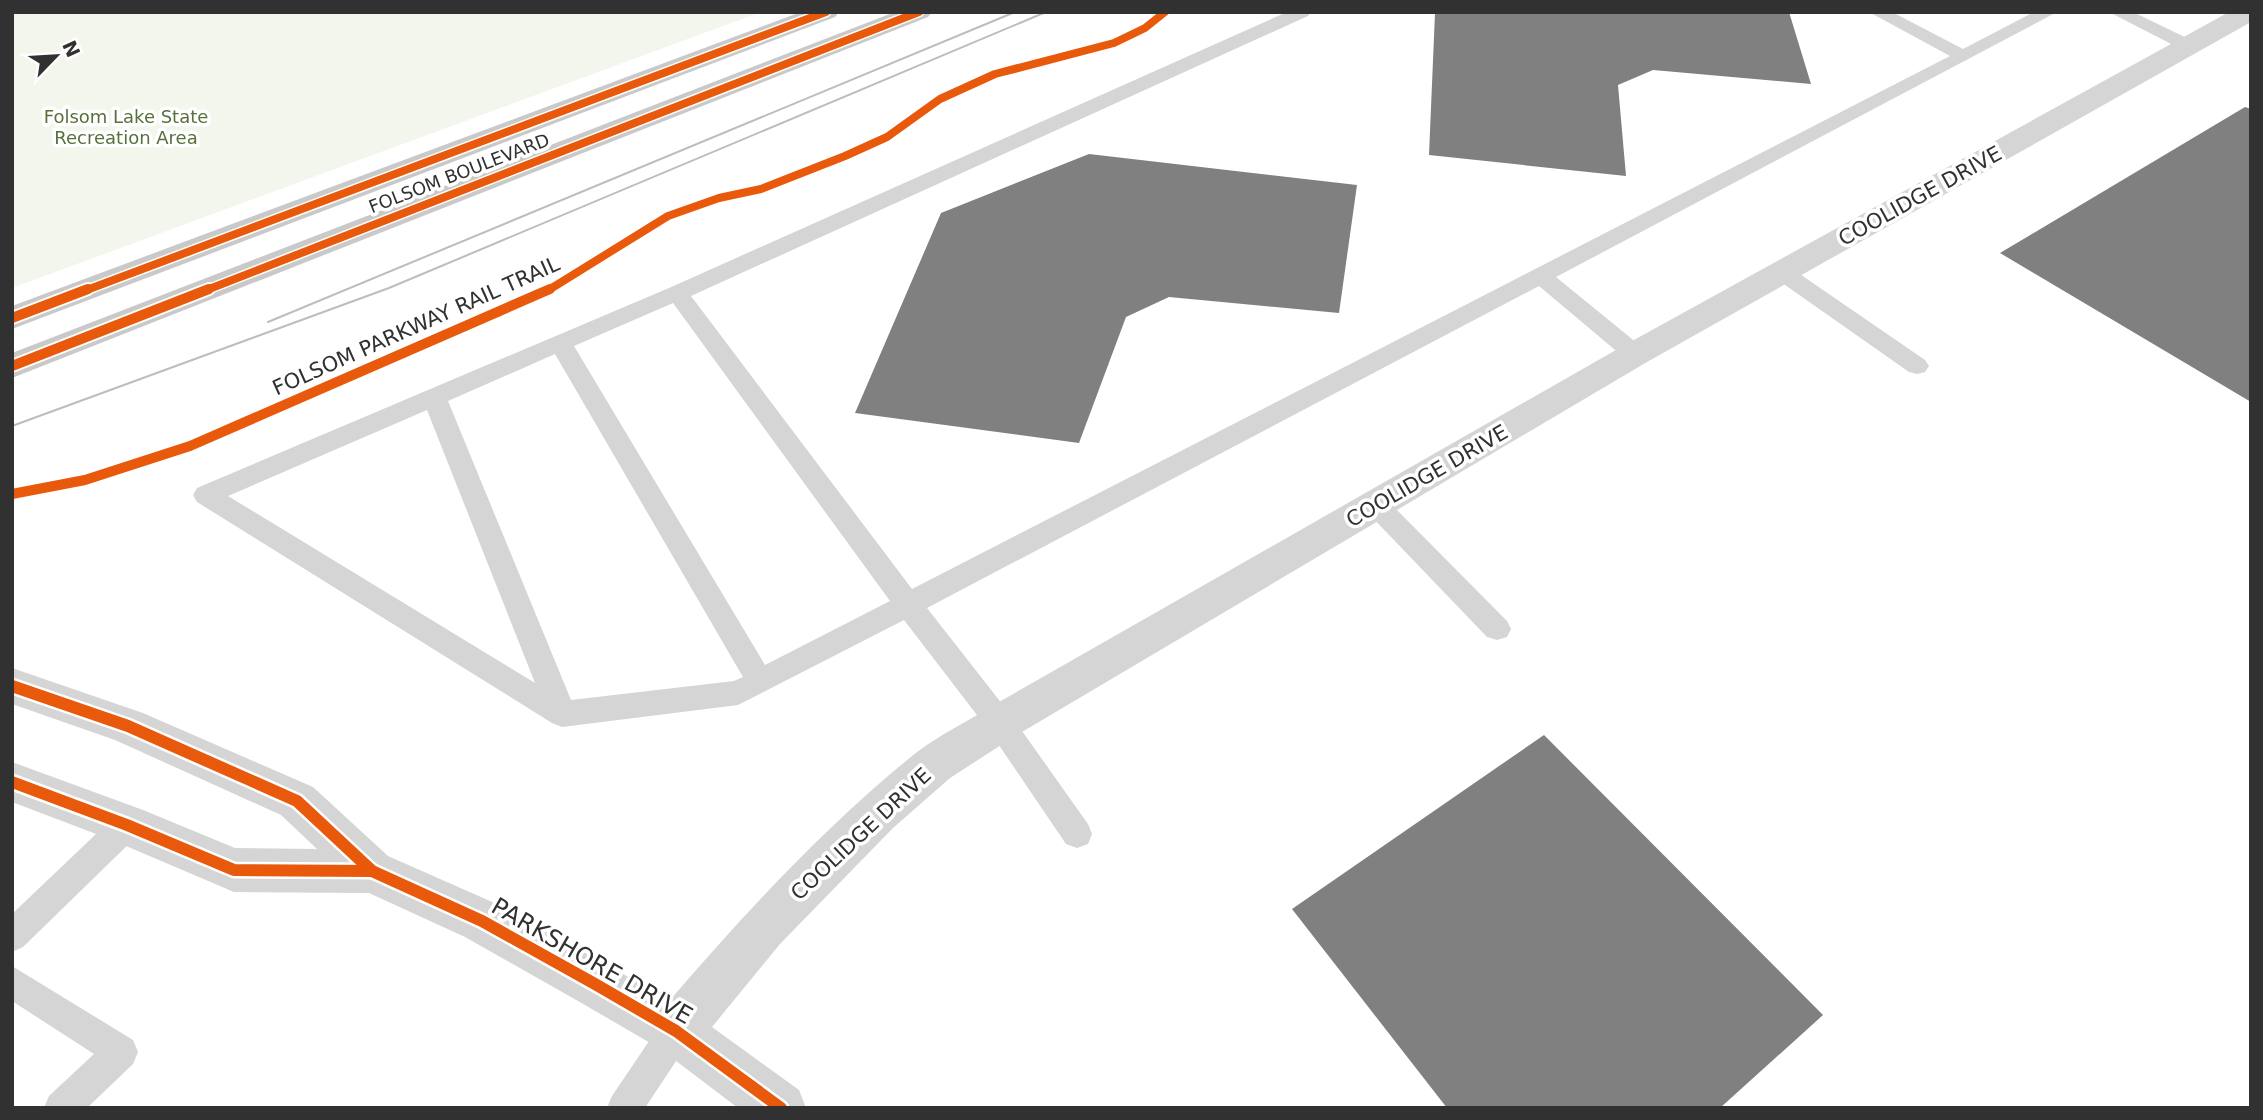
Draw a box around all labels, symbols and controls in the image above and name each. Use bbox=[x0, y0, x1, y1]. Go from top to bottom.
north arrow bbox=[21, 21, 91, 91]
text: N bbox=[58, 37, 85, 61]
park label: Folsom Lake State Recreation Area bbox=[44, 106, 208, 148]
street label: FOLSOM BOULEVARD bbox=[366, 129, 552, 217]
street label: COOLIDGE DRIVE bbox=[1834, 141, 2006, 251]
street label: FOLSOM PARKWAY RAIL TRAIL bbox=[269, 252, 563, 400]
street label: COOLIDGE DRIVE bbox=[1342, 420, 1512, 532]
street label: COOLIDGE DRIVE bbox=[786, 763, 936, 905]
street label: PARKSHORE DRIVE bbox=[487, 892, 697, 1030]

